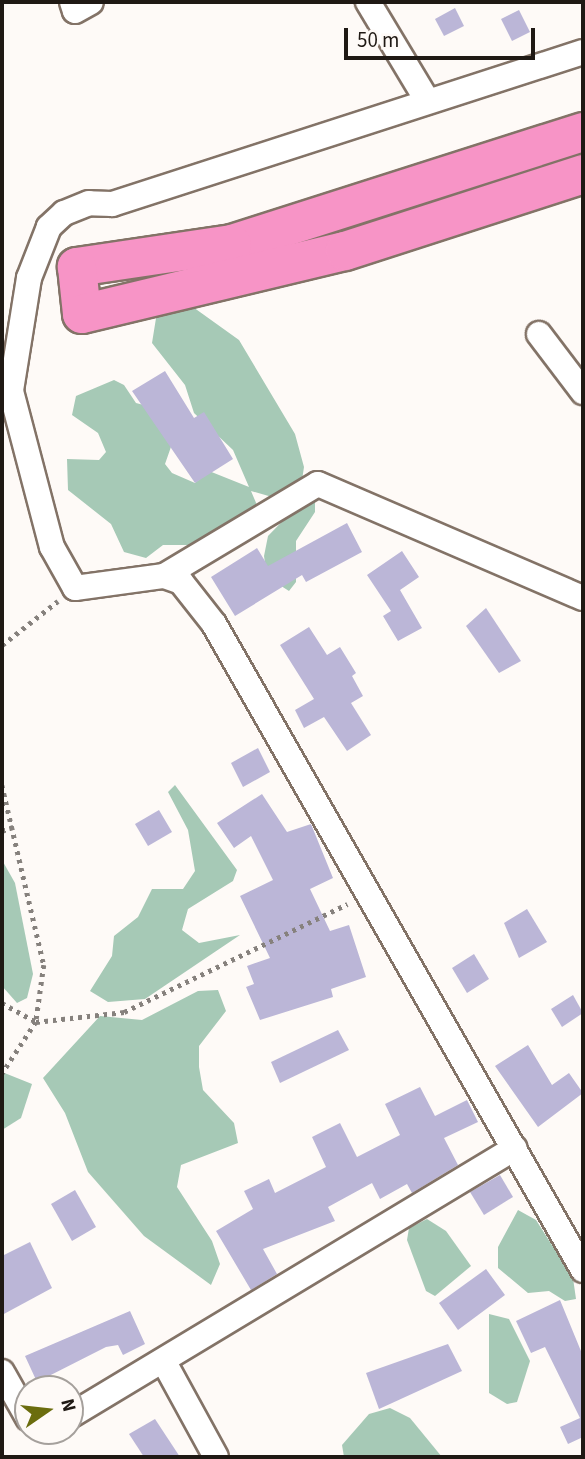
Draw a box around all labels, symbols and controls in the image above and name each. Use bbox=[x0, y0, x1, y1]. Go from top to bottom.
scale bar bbox=[347, 14, 538, 58]
text: 50 m bbox=[357, 25, 399, 55]
north arrow bbox=[14, 1375, 84, 1445]
text: N bbox=[53, 1396, 83, 1415]

